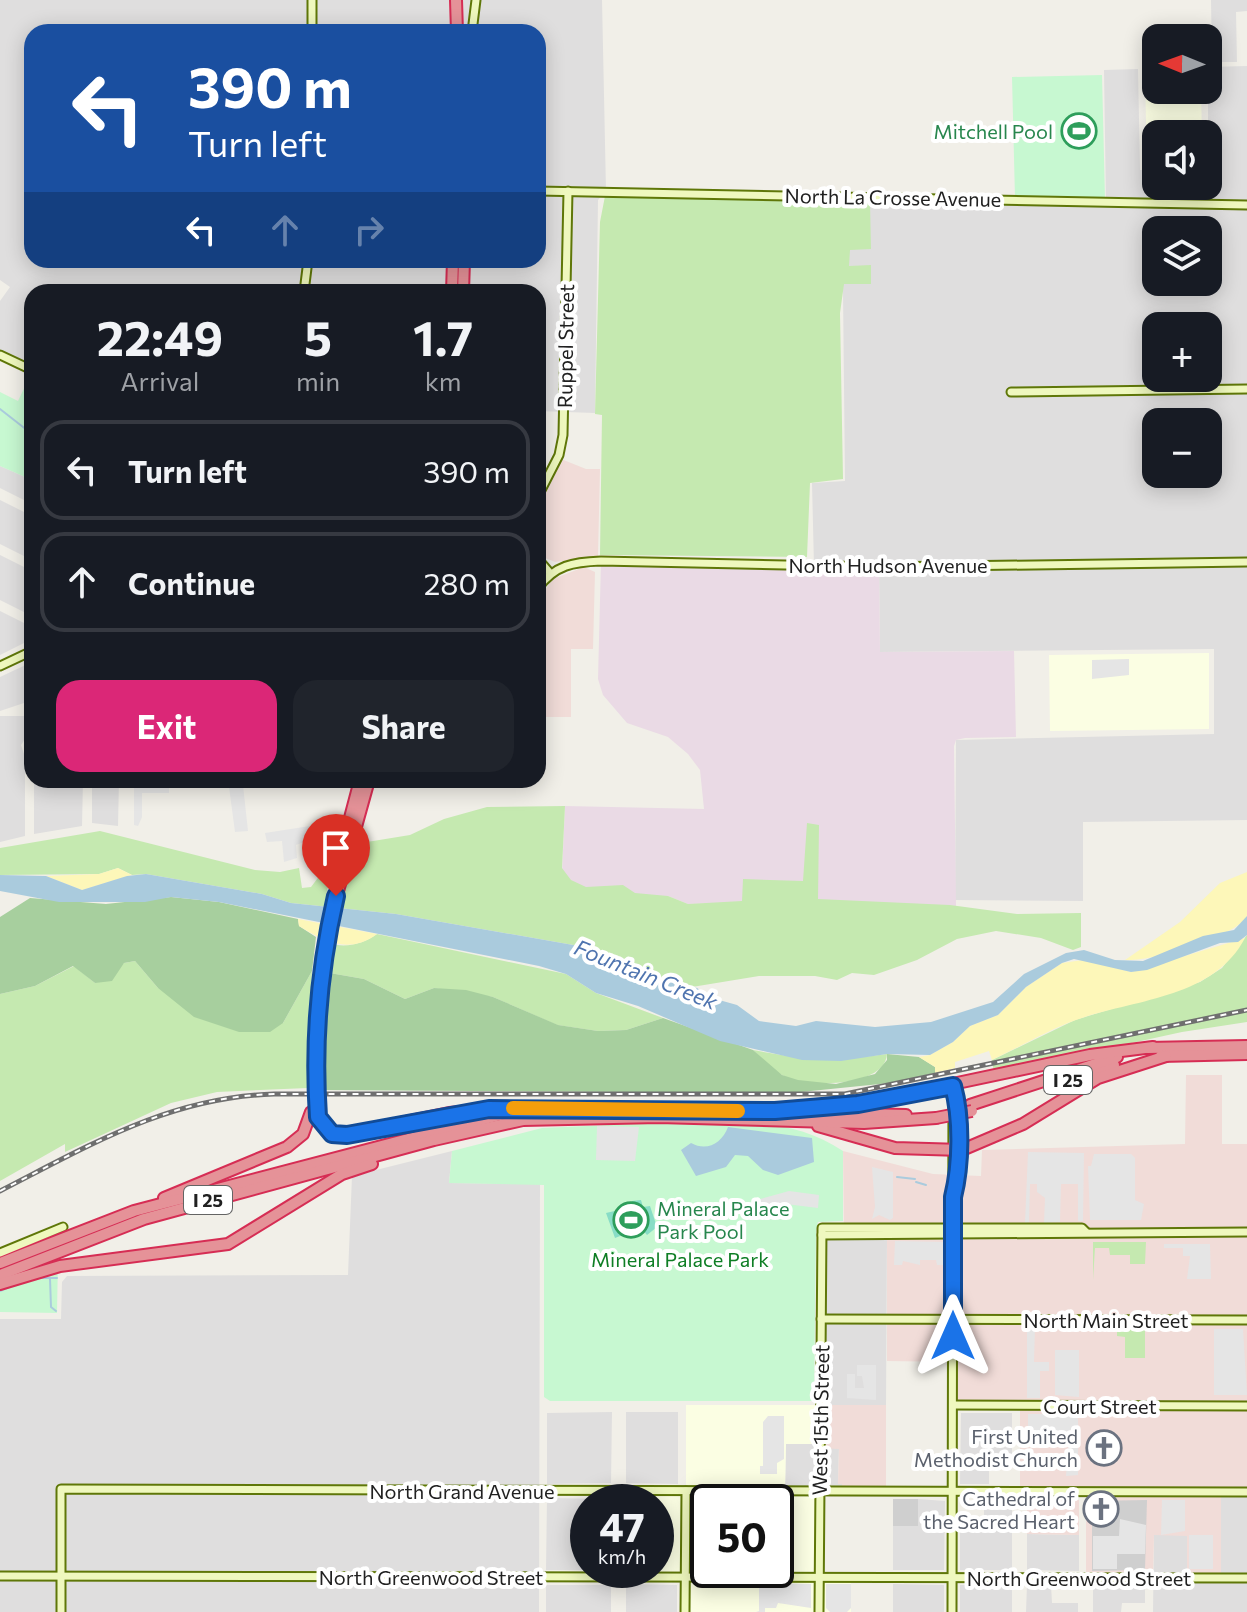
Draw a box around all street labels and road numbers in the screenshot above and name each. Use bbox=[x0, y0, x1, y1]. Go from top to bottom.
street label: North La Crosse Avenue bbox=[785, 183, 1001, 211]
street label: Ruppel Street bbox=[552, 284, 578, 408]
street label: North Hudson Avenue bbox=[788, 553, 988, 577]
road number: I 25 bbox=[1044, 1066, 1092, 1094]
road number: I 25 bbox=[184, 1186, 232, 1214]
street label: North Main Street bbox=[1024, 1308, 1188, 1332]
street label: West 15th Street bbox=[807, 1344, 833, 1496]
street label: Court Street bbox=[1043, 1394, 1157, 1418]
street label: North Grand Avenue bbox=[370, 1479, 554, 1503]
street label: North Greenwood Street bbox=[319, 1565, 543, 1589]
street label: North Greenwood Street bbox=[967, 1566, 1191, 1590]

